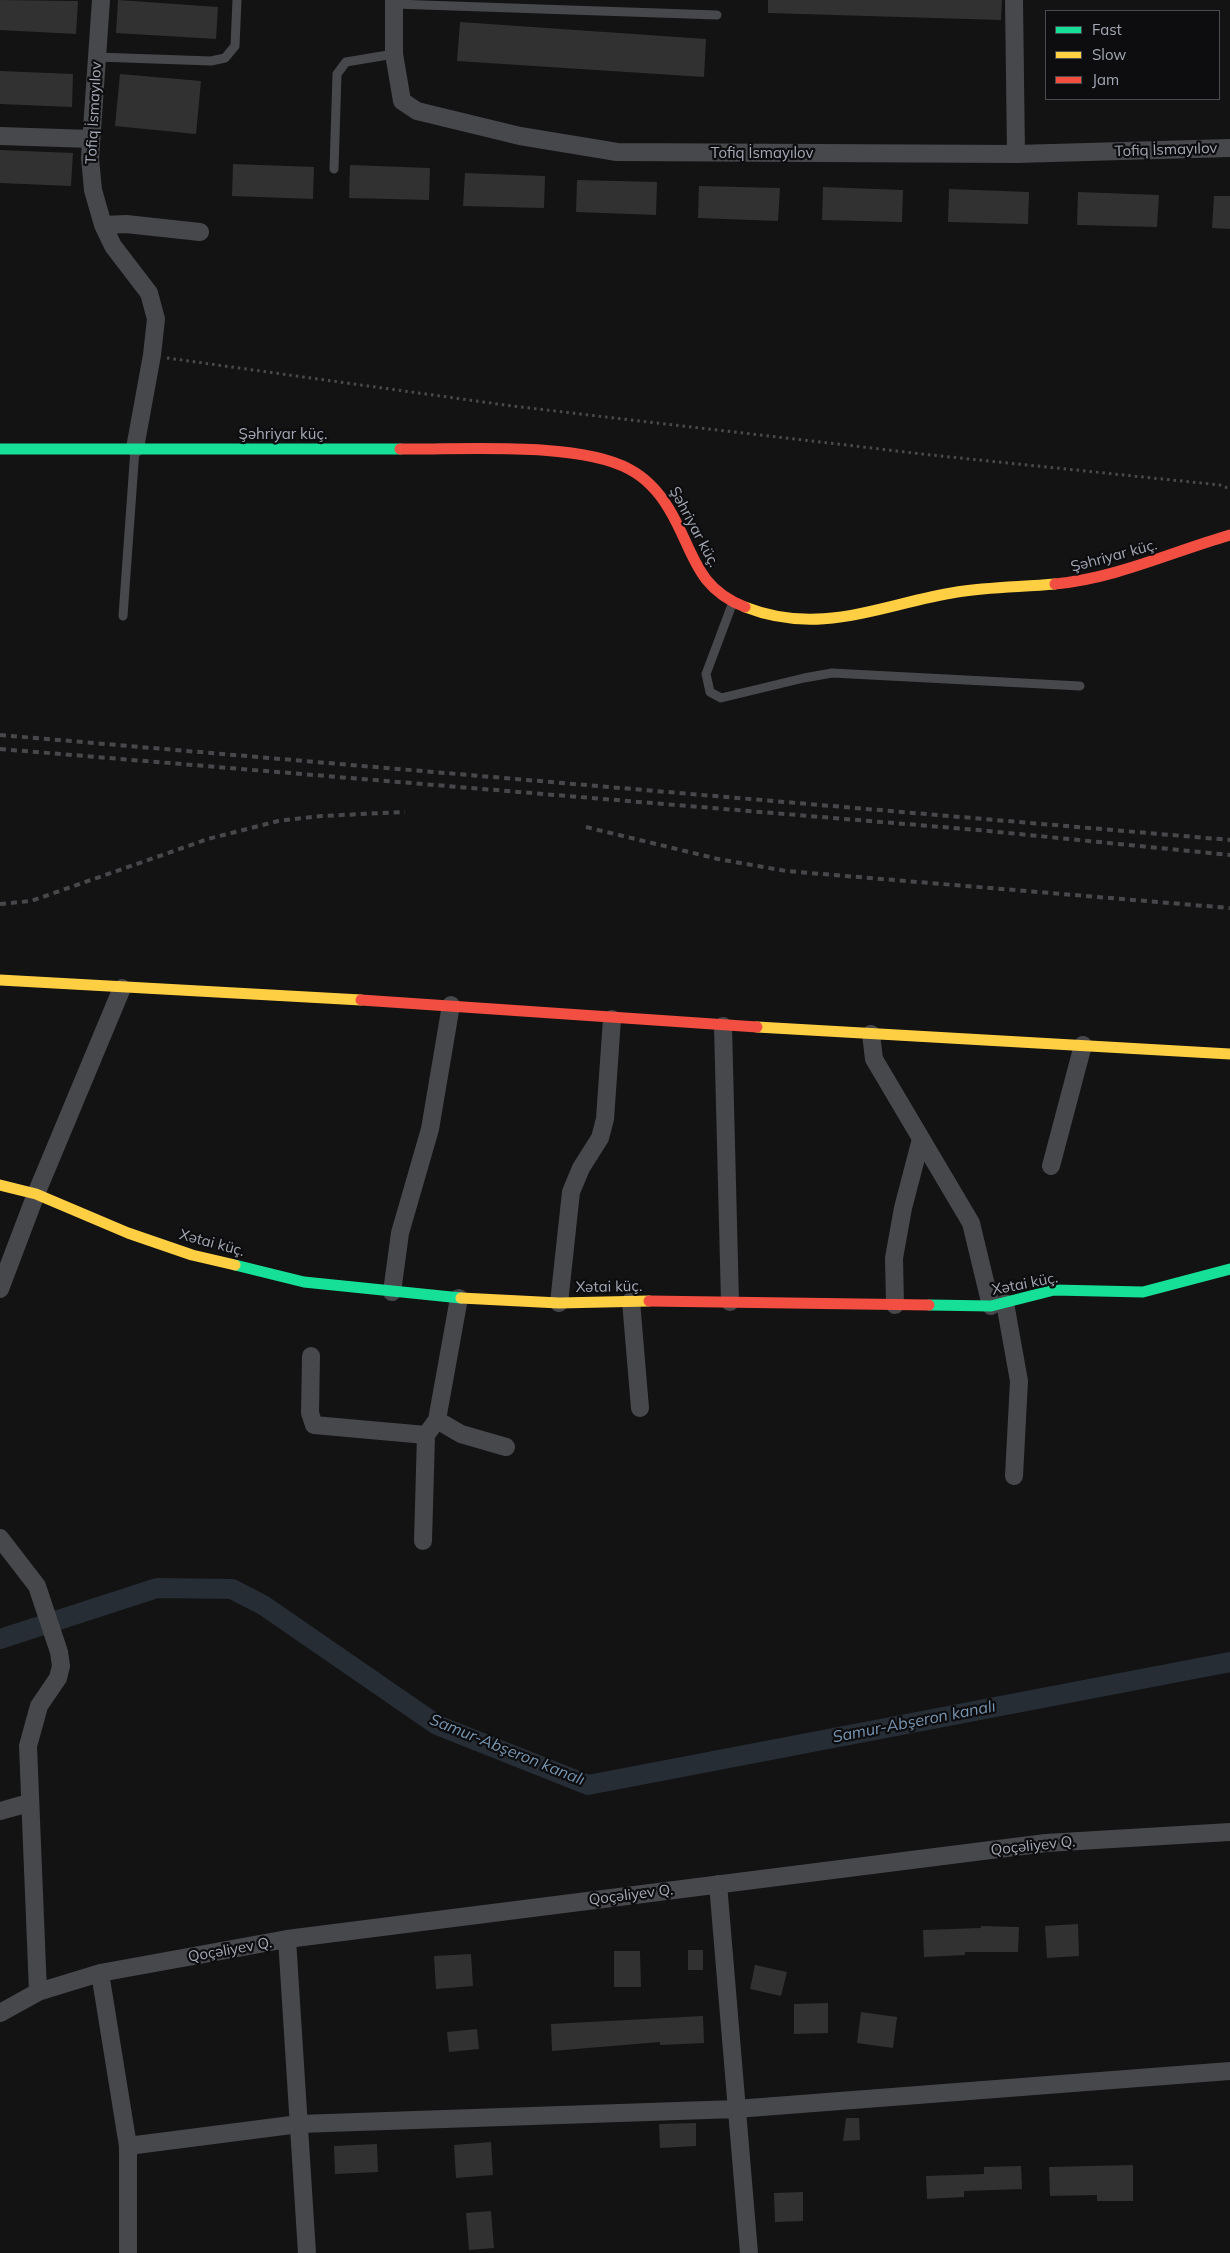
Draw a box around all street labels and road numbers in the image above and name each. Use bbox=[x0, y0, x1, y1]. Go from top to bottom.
street label: Tofiq İsmayılov bbox=[82, 61, 106, 165]
street label: Tofiq İsmayılov bbox=[1114, 139, 1218, 161]
street label: Tofiq İsmayılov bbox=[711, 144, 813, 162]
street label: Şəhriyar küç. bbox=[239, 425, 327, 443]
street label: Şəhriyar küç. bbox=[665, 484, 723, 570]
street label: Şəhriyar küç. bbox=[1069, 536, 1159, 576]
street label: Xətai küç. bbox=[177, 1226, 247, 1260]
street label: Xətai küç. bbox=[990, 1269, 1060, 1299]
street label: Xətai küç. bbox=[575, 1277, 643, 1297]
street label: Qoçəliyev Q. bbox=[990, 1833, 1076, 1859]
street label: Qoçəliyev Q. bbox=[588, 1881, 674, 1909]
street label: Qoçəliyev Q. bbox=[187, 1934, 273, 1966]

